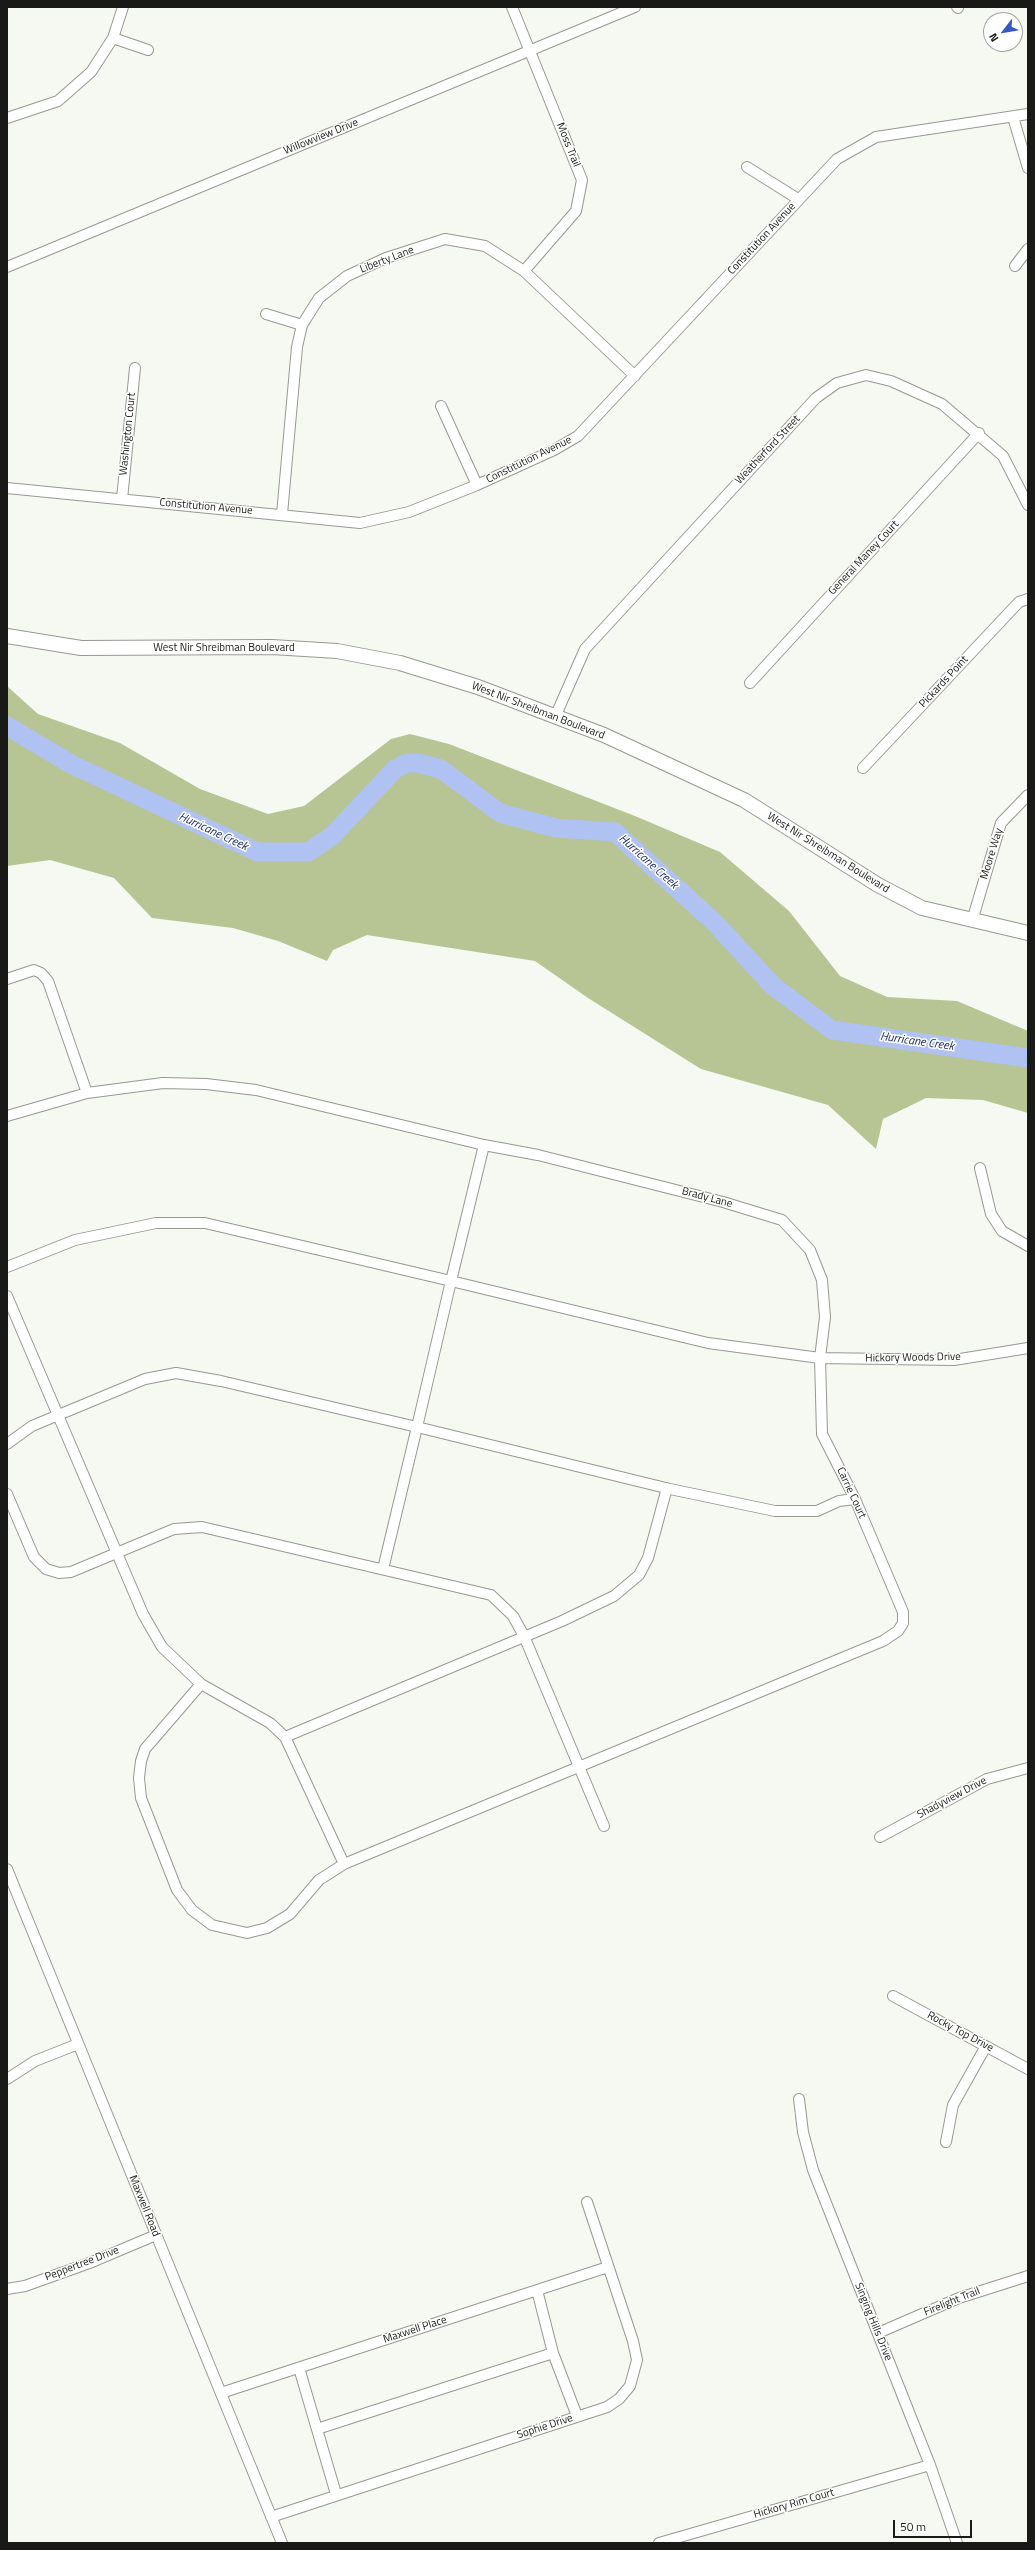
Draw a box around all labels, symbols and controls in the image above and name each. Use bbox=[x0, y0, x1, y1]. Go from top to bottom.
north arrow bbox=[983, 12, 1023, 52]
text: N bbox=[985, 30, 1002, 45]
street label: Willowview Drive bbox=[282, 116, 360, 158]
street label: Moss Trail bbox=[553, 121, 583, 169]
street label: Constitution Avenue bbox=[725, 200, 799, 278]
street label: Liberty Lane bbox=[358, 244, 416, 276]
street label: Washington Court bbox=[117, 392, 139, 476]
street label: Weatherford Street bbox=[733, 413, 803, 487]
street label: Constitution Avenue bbox=[484, 434, 574, 486]
street label: Constitution Avenue bbox=[159, 496, 253, 518]
street label: General Maney Court bbox=[826, 518, 902, 598]
street label: West Nir Shreibman Boulevard bbox=[153, 641, 295, 655]
street label: Pickards Point bbox=[917, 653, 971, 711]
street label: West Nir Shreibman Boulevard bbox=[470, 679, 606, 743]
water label: Hurricane Creek bbox=[176, 810, 250, 854]
street label: West Nir Shreibman Boulevard bbox=[764, 810, 892, 896]
street label: Moore Way bbox=[978, 827, 1006, 881]
water label: Hurricane Creek bbox=[615, 832, 681, 892]
water label: Hurricane Creek bbox=[879, 1030, 955, 1054]
street label: Brady Lane bbox=[680, 1185, 734, 1211]
street label: Hickory Woods Drive bbox=[865, 1351, 961, 1365]
street label: Carrie Court bbox=[833, 1465, 869, 1521]
street label: Shadyview Drive bbox=[915, 1774, 989, 1822]
street label: Rocky Top Drive bbox=[925, 2009, 995, 2055]
street label: Maxwell Road bbox=[126, 2173, 162, 2239]
street label: Peppertree Drive bbox=[43, 2244, 121, 2284]
street label: Singing Hills Drive bbox=[851, 2281, 895, 2363]
street label: Firelight Trail bbox=[922, 2285, 982, 2319]
street label: Maxwell Place bbox=[382, 2314, 448, 2346]
street label: Sophie Drive bbox=[515, 2412, 575, 2442]
street label: Hickory Rim Court bbox=[752, 2486, 836, 2522]
scale bar bbox=[895, 2512, 974, 2538]
text: 50 m bbox=[900, 2517, 926, 2536]

